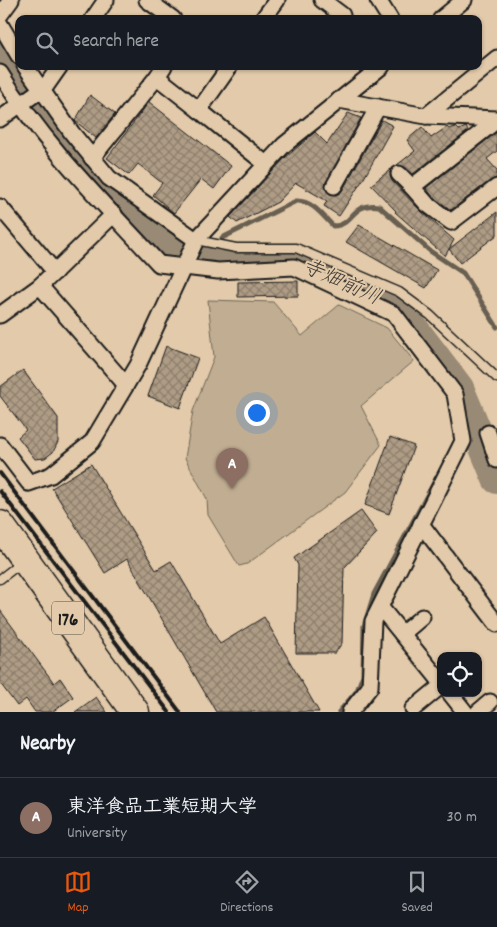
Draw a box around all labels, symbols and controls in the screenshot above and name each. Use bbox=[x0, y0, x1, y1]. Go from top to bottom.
search box bbox=[15, 15, 482, 70]
icon: search bbox=[33, 29, 61, 57]
text: Search here bbox=[73, 29, 159, 56]
water label: 寺畑前川 bbox=[296, 253, 385, 315]
your location bbox=[244, 400, 270, 426]
pin: A bbox=[216, 448, 248, 489]
road number: 176 bbox=[52, 602, 84, 634]
map controls bbox=[437, 652, 482, 697]
button: locate bbox=[437, 652, 482, 697]
text: Nearby bbox=[20, 730, 75, 760]
text: 東洋食品工業短期大学 bbox=[67, 795, 257, 822]
text: A bbox=[32, 806, 40, 829]
text: 30 m bbox=[447, 806, 477, 829]
text: University bbox=[67, 822, 127, 845]
tab: Map bbox=[64, 868, 92, 918]
tab: Directions bbox=[220, 868, 273, 918]
tab: Saved bbox=[402, 868, 433, 918]

